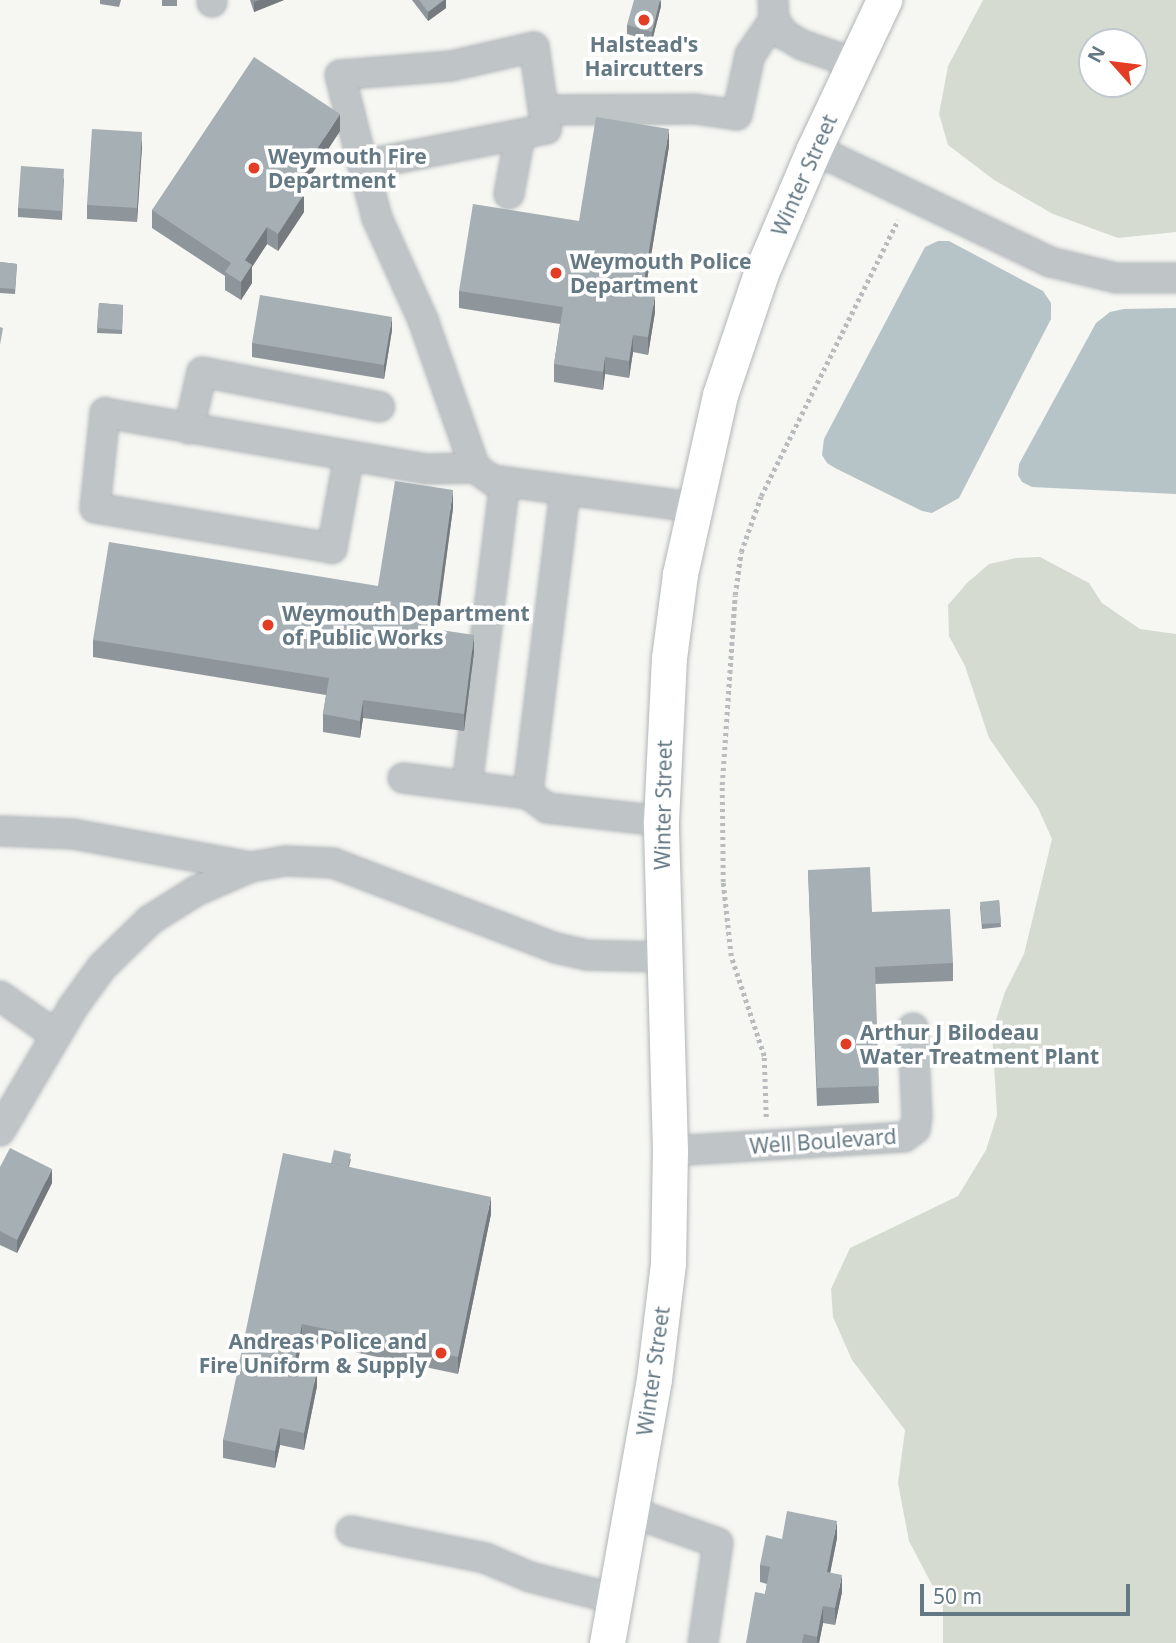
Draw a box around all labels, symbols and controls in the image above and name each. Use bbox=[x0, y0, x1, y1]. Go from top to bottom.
marker: Halstead's Haircutters bbox=[636, 12, 652, 28]
north arrow bbox=[1078, 28, 1148, 98]
place label: Halstead's Haircutters bbox=[584, 31, 704, 81]
text: N bbox=[1081, 41, 1111, 67]
street label: Winter Street bbox=[766, 110, 842, 240]
place label: Weymouth Fire Department bbox=[268, 143, 427, 193]
marker: Weymouth Fire Department bbox=[246, 160, 262, 176]
place label: Weymouth Police Department bbox=[570, 248, 752, 298]
marker: Weymouth Police Department bbox=[548, 265, 564, 281]
place label: Weymouth Department of Public Works bbox=[282, 600, 530, 650]
marker: Weymouth Department of Public Works bbox=[260, 617, 276, 633]
street label: Winter Street bbox=[649, 740, 677, 870]
place label: Arthur J Bilodeau Water Treatment Plant bbox=[860, 1019, 1099, 1069]
marker: Arthur J Bilodeau Water Treatment Plant bbox=[838, 1036, 854, 1052]
street label: Well Boulevard bbox=[749, 1123, 897, 1159]
street label: Winter Street bbox=[631, 1305, 675, 1437]
place label: Andreas Police and Fire Uniform & Supply bbox=[199, 1328, 427, 1378]
marker: Andreas Police and Fire Uniform & Supply bbox=[433, 1345, 449, 1361]
scale bar bbox=[924, 1570, 1134, 1614]
text: 50 m bbox=[933, 1582, 982, 1610]

